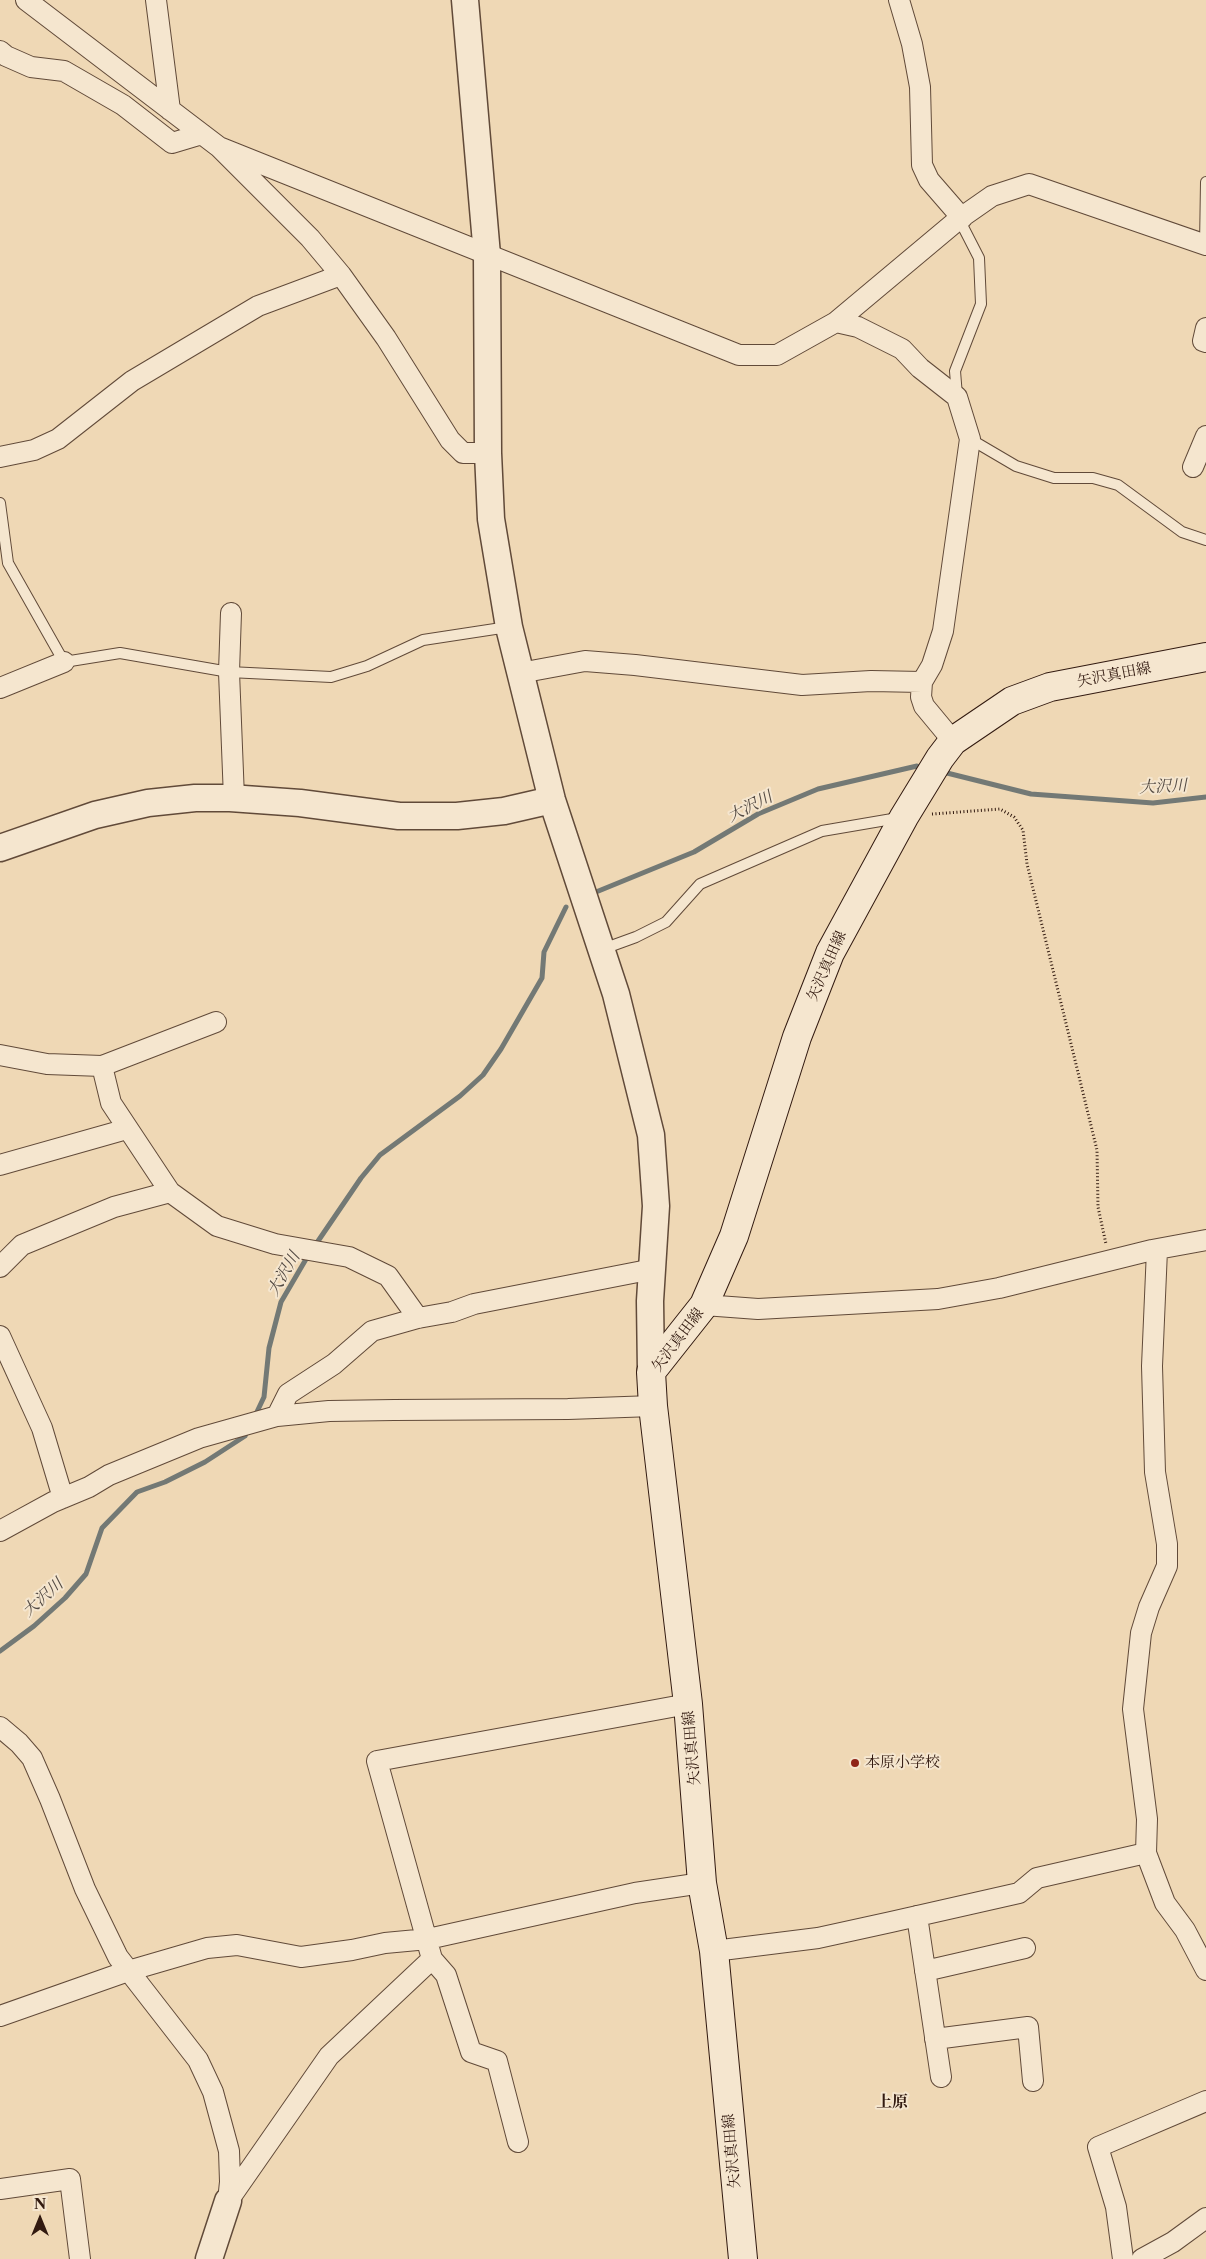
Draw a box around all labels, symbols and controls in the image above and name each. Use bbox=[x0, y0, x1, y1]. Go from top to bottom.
street label: 矢沢真田線 bbox=[1075, 659, 1153, 691]
water label: 大沢川 bbox=[1139, 776, 1187, 798]
water label: 大沢川 bbox=[724, 788, 776, 826]
street label: 矢沢真田線 bbox=[804, 928, 850, 1004]
water label: 大沢川 bbox=[264, 1248, 304, 1300]
street label: 矢沢真田線 bbox=[648, 1305, 708, 1375]
water label: 大沢川 bbox=[19, 1575, 67, 1621]
street label: 矢沢真田線 bbox=[680, 1710, 704, 1786]
place label: 本原小学校 bbox=[865, 1754, 940, 1772]
marker: 本原小学校 bbox=[849, 1757, 861, 1769]
district label: 上原 bbox=[876, 2092, 908, 2112]
street label: 矢沢真田線 bbox=[720, 2113, 744, 2189]
north arrow bbox=[15, 2194, 65, 2244]
text: N bbox=[34, 2195, 46, 2213]

